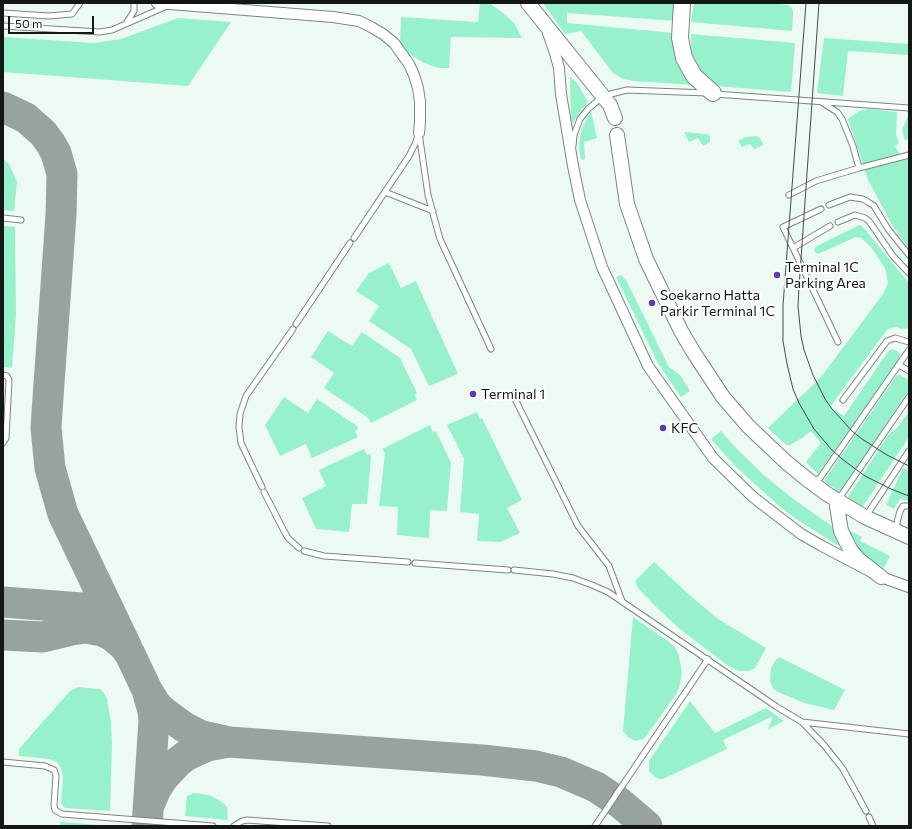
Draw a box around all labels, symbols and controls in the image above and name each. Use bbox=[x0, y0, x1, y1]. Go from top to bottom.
scale bar bbox=[10, 8, 96, 34]
text: 50 m bbox=[15, 16, 43, 30]
place label: Terminal 1C Parking Area bbox=[785, 259, 866, 292]
marker: Terminal 1C Parking Area bbox=[772, 270, 782, 280]
place label: Soekarno Hatta Parkir Terminal 1C bbox=[660, 287, 775, 320]
marker: Soekarno Hatta Parkir Terminal 1C bbox=[647, 298, 657, 308]
place label: Terminal 1 bbox=[481, 386, 545, 402]
marker: Terminal 1 bbox=[468, 389, 478, 399]
place label: KFC bbox=[671, 420, 698, 436]
marker: KFC bbox=[658, 423, 668, 433]

